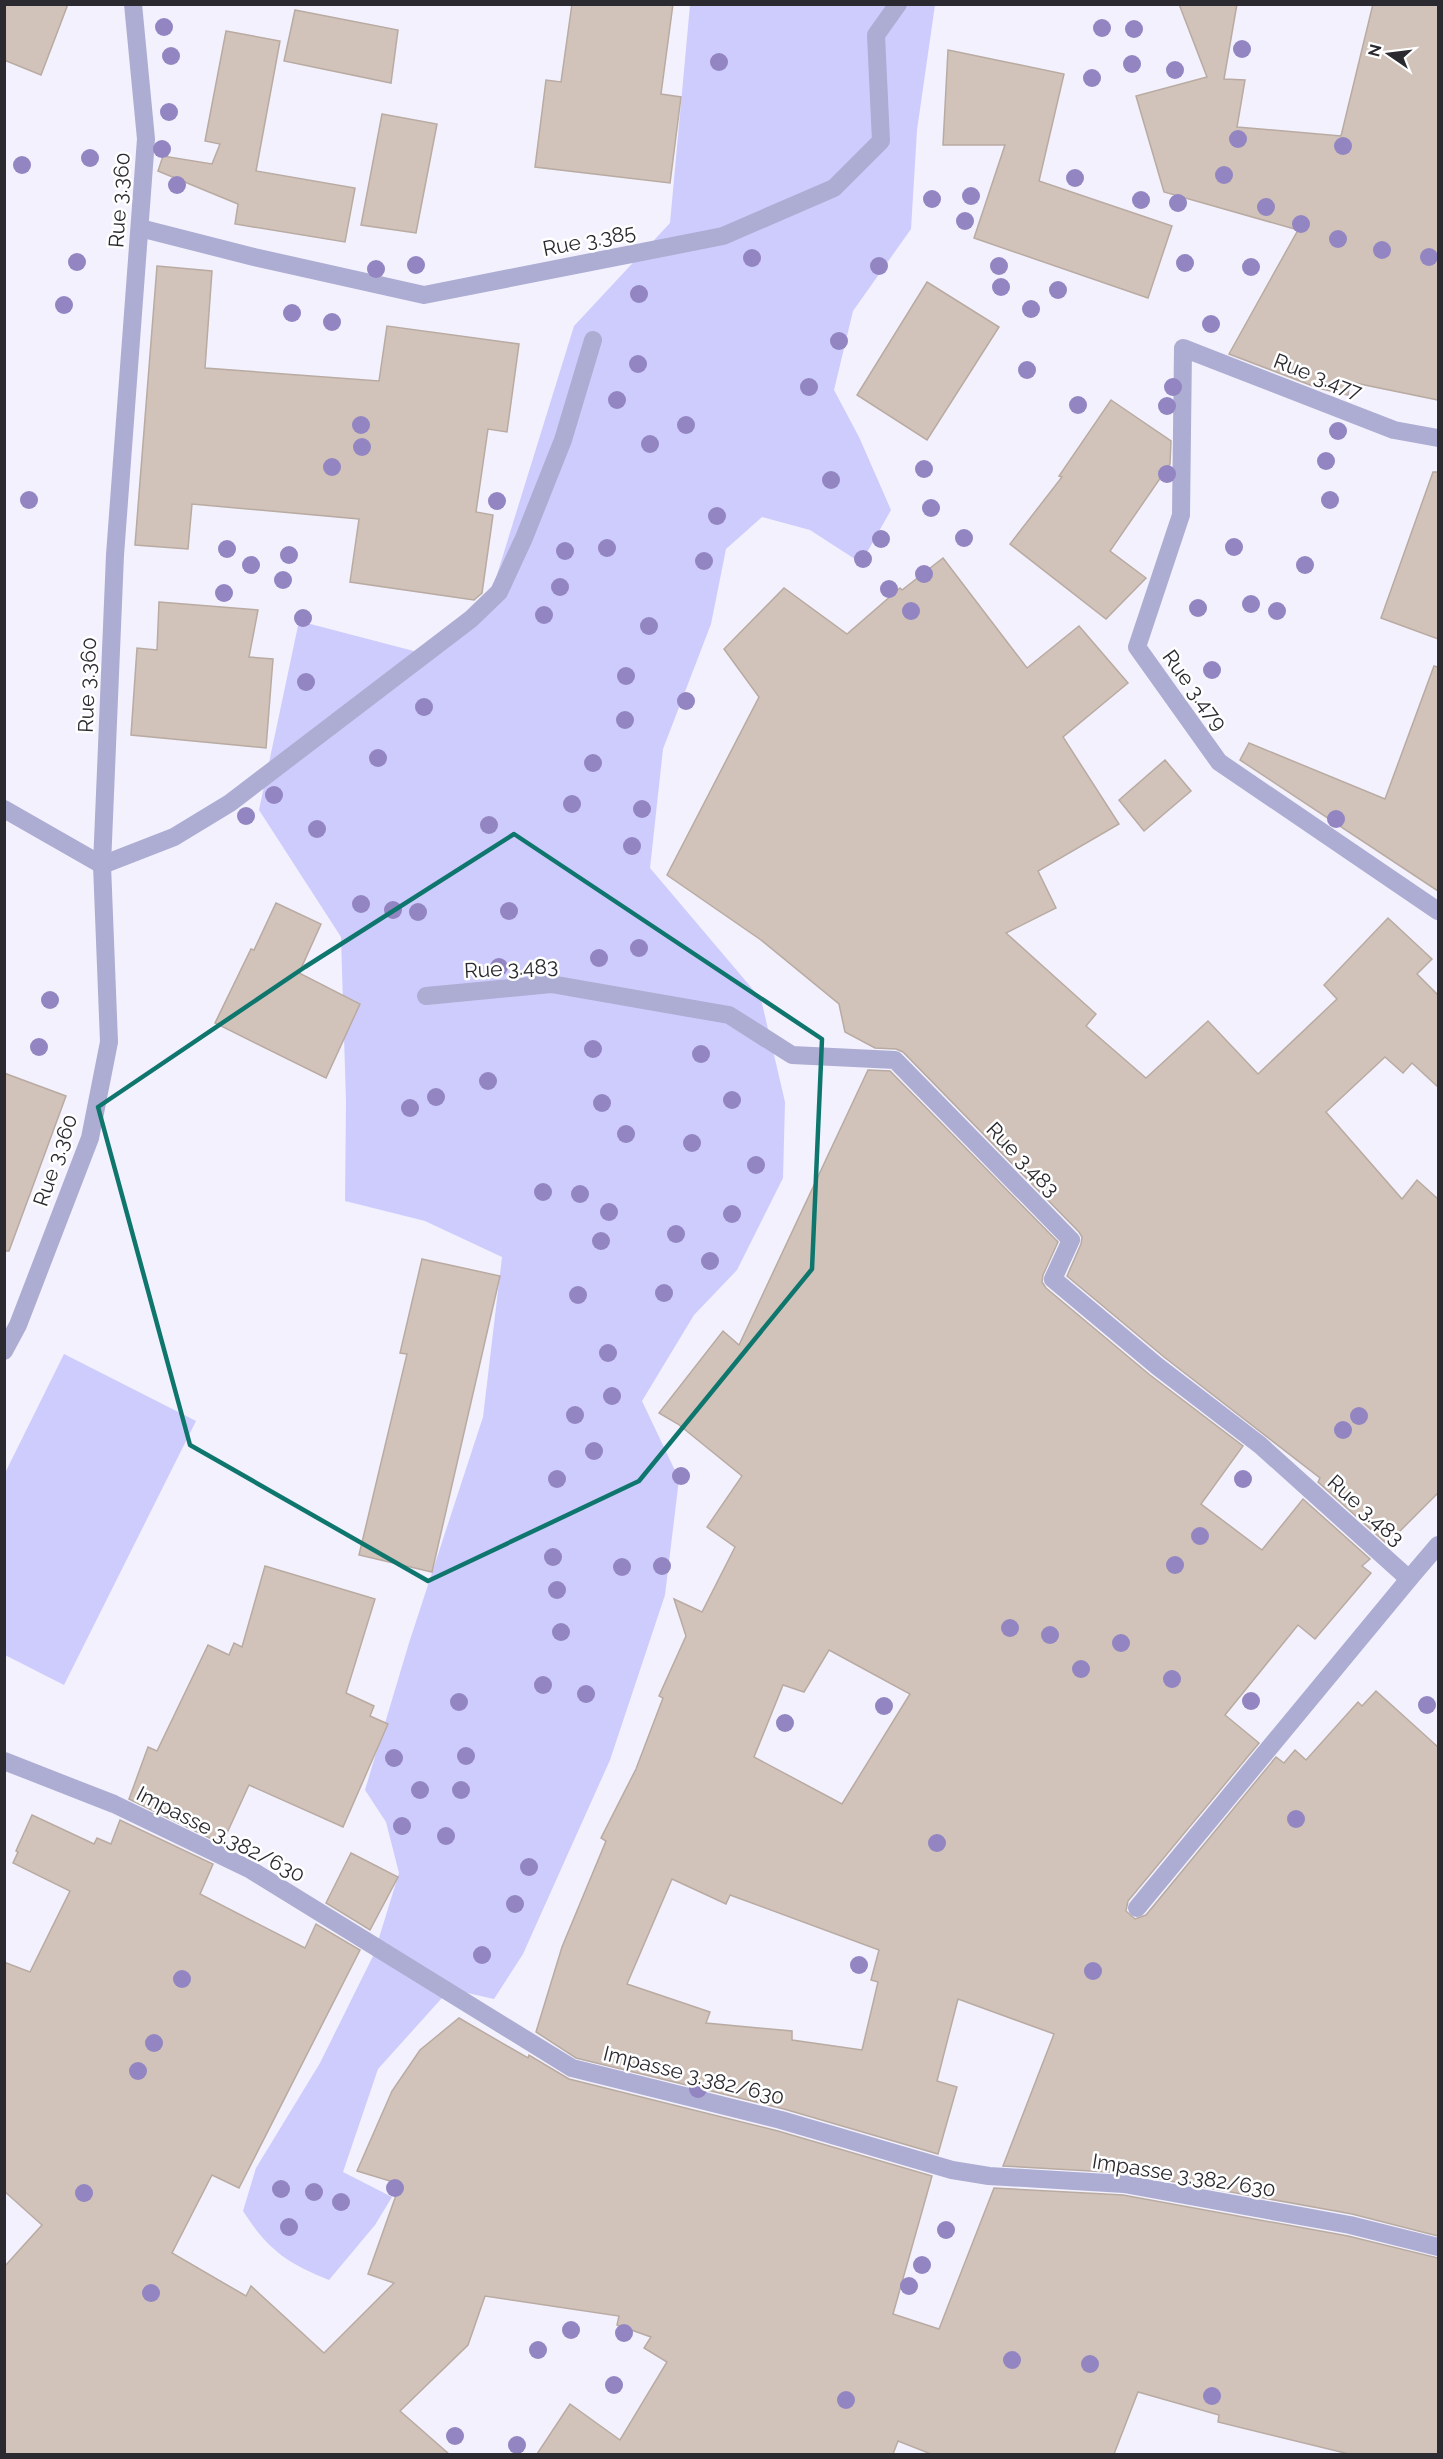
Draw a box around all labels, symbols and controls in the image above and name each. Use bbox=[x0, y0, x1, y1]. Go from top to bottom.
north arrow bbox=[1359, 24, 1419, 84]
text: N bbox=[1364, 42, 1386, 59]
street label: Rue 3.360 bbox=[103, 151, 135, 249]
street label: Rue 3.385 bbox=[540, 219, 638, 261]
street label: Rue 3.477 bbox=[1270, 348, 1366, 405]
street label: Rue 3.360 bbox=[73, 637, 101, 733]
street label: Rue 3.479 bbox=[1157, 645, 1233, 735]
street label: Rue 3.483 bbox=[463, 953, 559, 983]
street label: Rue 3.360 bbox=[28, 1111, 82, 1209]
street label: Rue 3.483 bbox=[981, 1116, 1065, 1202]
street label: Rue 3.483 bbox=[1323, 1469, 1409, 1551]
street label: Impasse 3.382/630 bbox=[133, 1781, 309, 1887]
street label: Impasse 3.382/630 bbox=[601, 2040, 787, 2110]
street label: Impasse 3.382/630 bbox=[1090, 2148, 1278, 2202]

